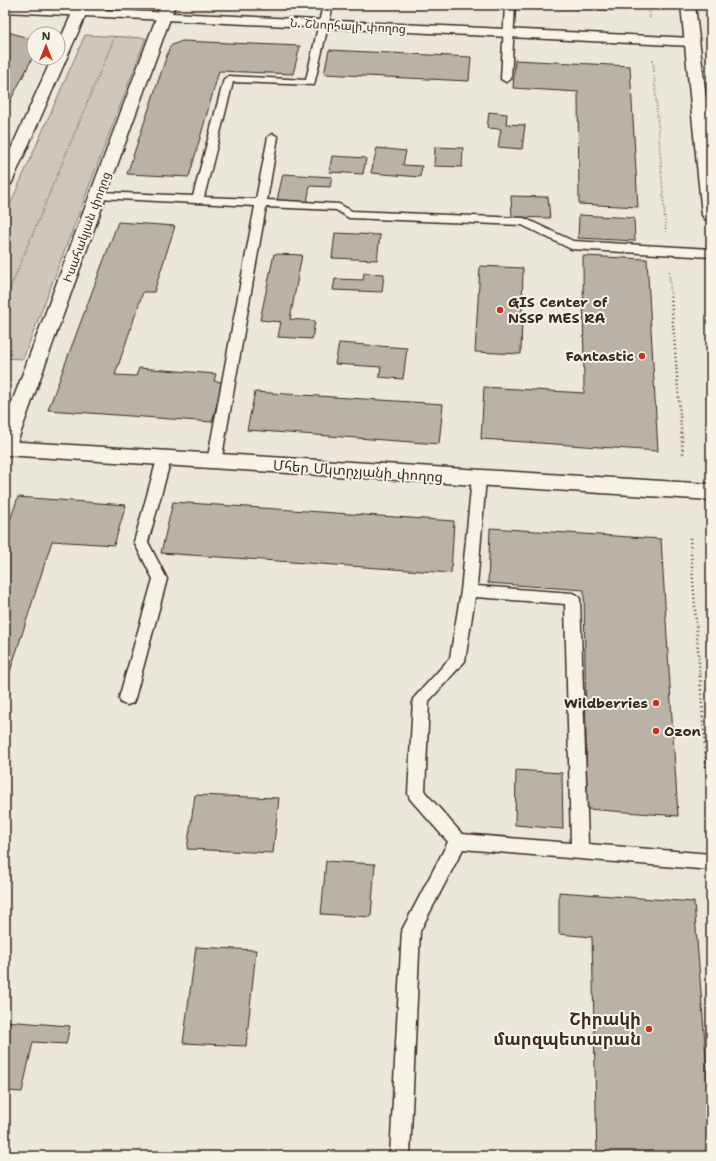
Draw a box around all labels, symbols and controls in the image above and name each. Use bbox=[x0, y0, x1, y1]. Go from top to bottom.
street label: Ն. Շնորհալի փողոց bbox=[290, 15, 406, 37]
north arrow bbox=[26, 26, 66, 66]
text: N bbox=[42, 29, 51, 44]
street label: Իսահակյան փողոց bbox=[60, 169, 114, 285]
place label: GIS Center of NSSP MES RA bbox=[508, 293, 608, 327]
marker: GIS Center of NSSP MES RA bbox=[495, 305, 505, 315]
place label: Fantastic bbox=[566, 347, 634, 365]
marker: Fantastic bbox=[637, 351, 647, 361]
street label: Մհեր Մկտրչյանի փողոց bbox=[272, 456, 444, 486]
place label: Wildberries bbox=[564, 694, 648, 712]
marker: Wildberries bbox=[651, 698, 661, 708]
place label: Ozon bbox=[664, 722, 701, 740]
marker: Ozon bbox=[651, 726, 661, 736]
place label: Շիրակի մարզպետարան bbox=[493, 1008, 641, 1050]
marker: Շիրակի մարզպետարան bbox=[644, 1024, 654, 1034]

